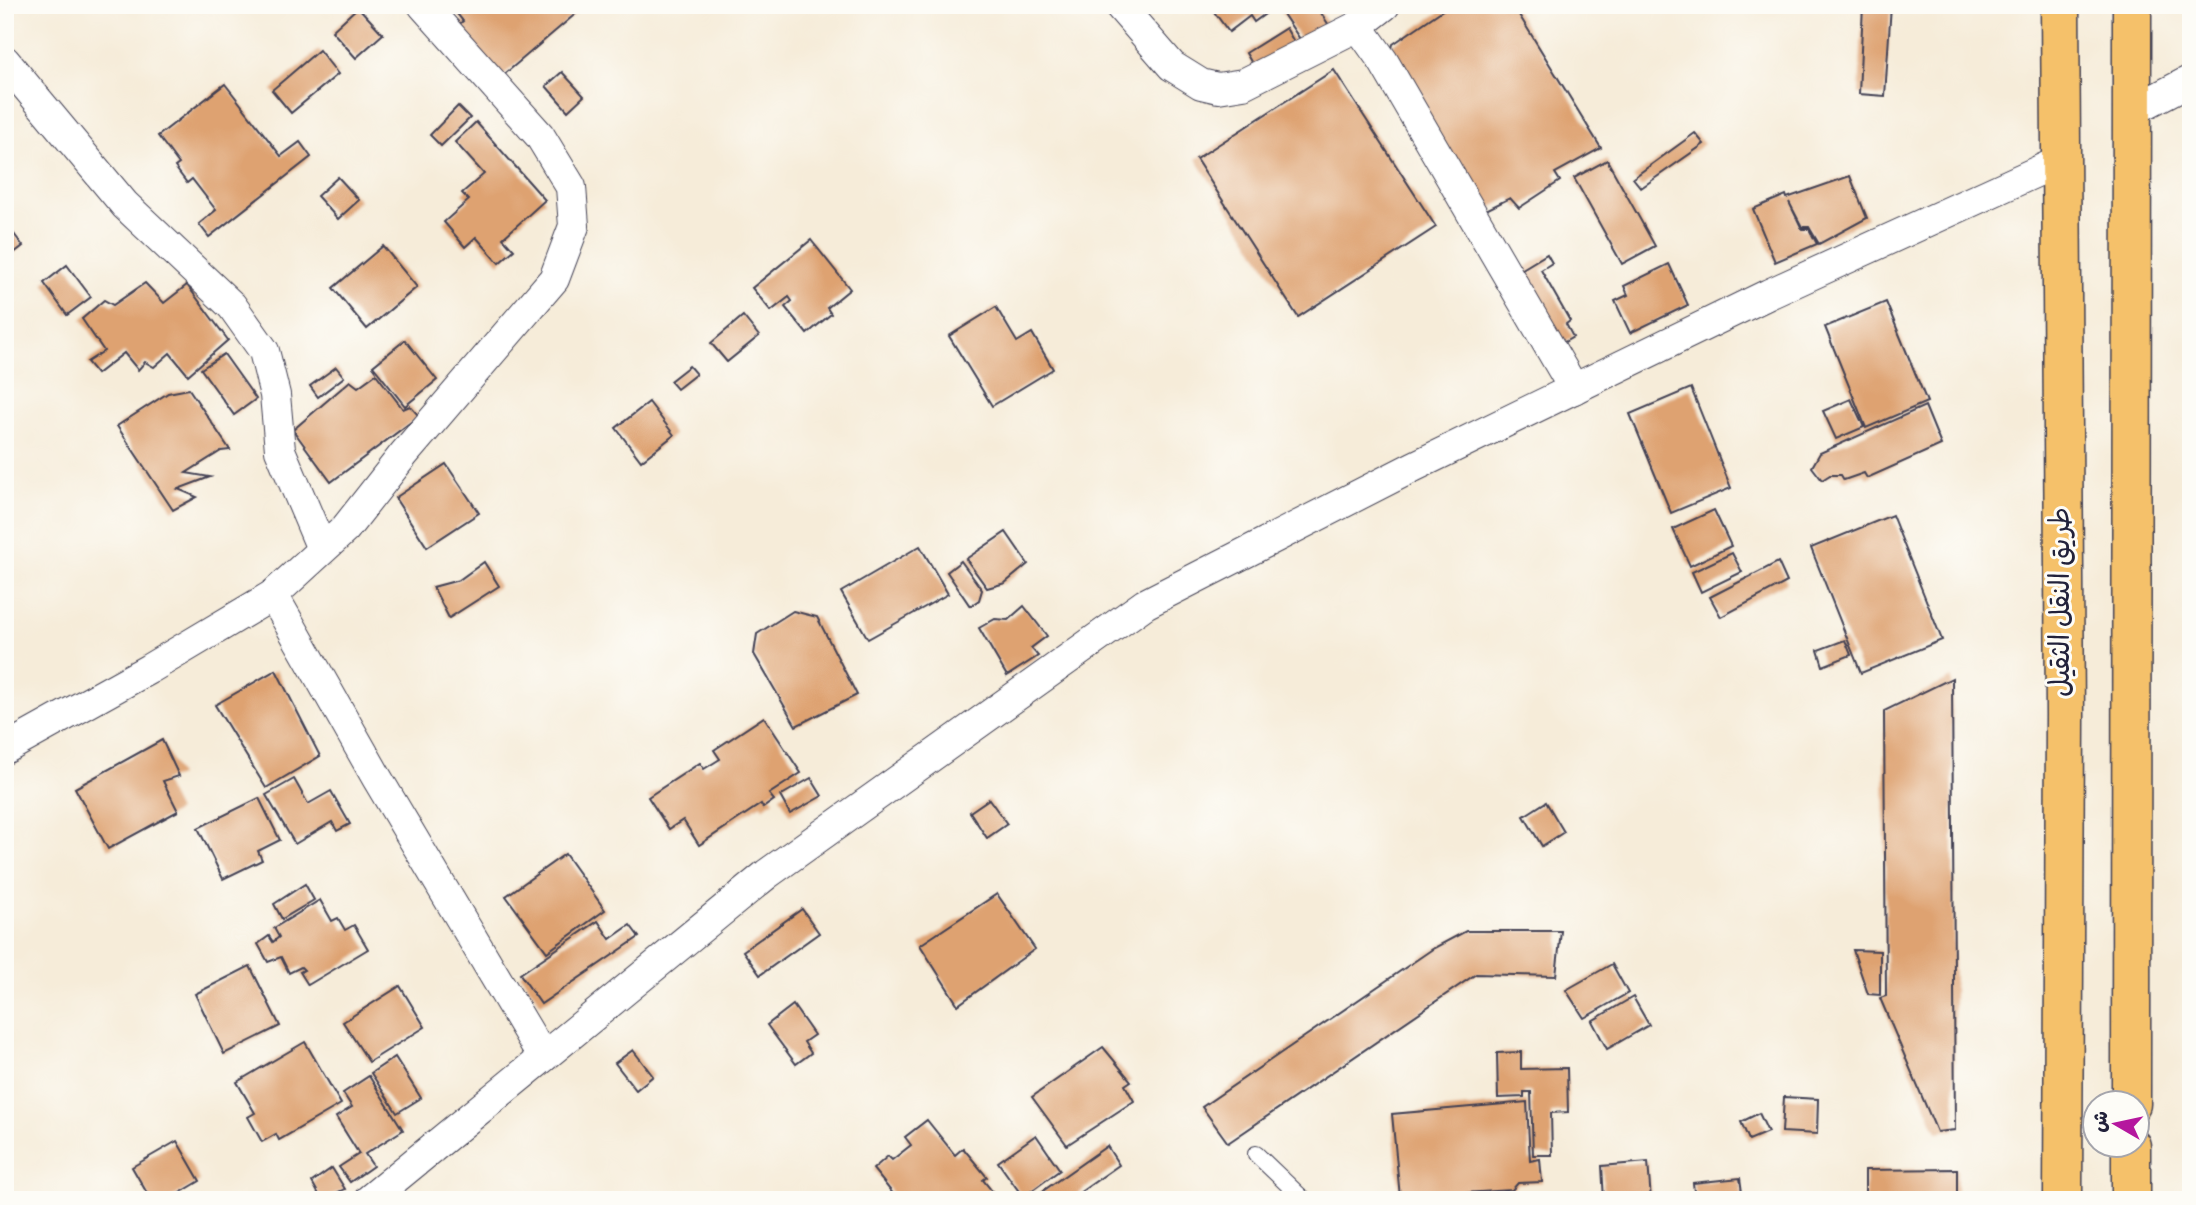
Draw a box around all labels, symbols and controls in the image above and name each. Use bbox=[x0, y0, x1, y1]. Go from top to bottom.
street label: طريق النقل الثقيل bbox=[2044, 507, 2084, 697]
north arrow bbox=[2080, 1090, 2150, 1160]
text: ش bbox=[2088, 1109, 2118, 1134]

